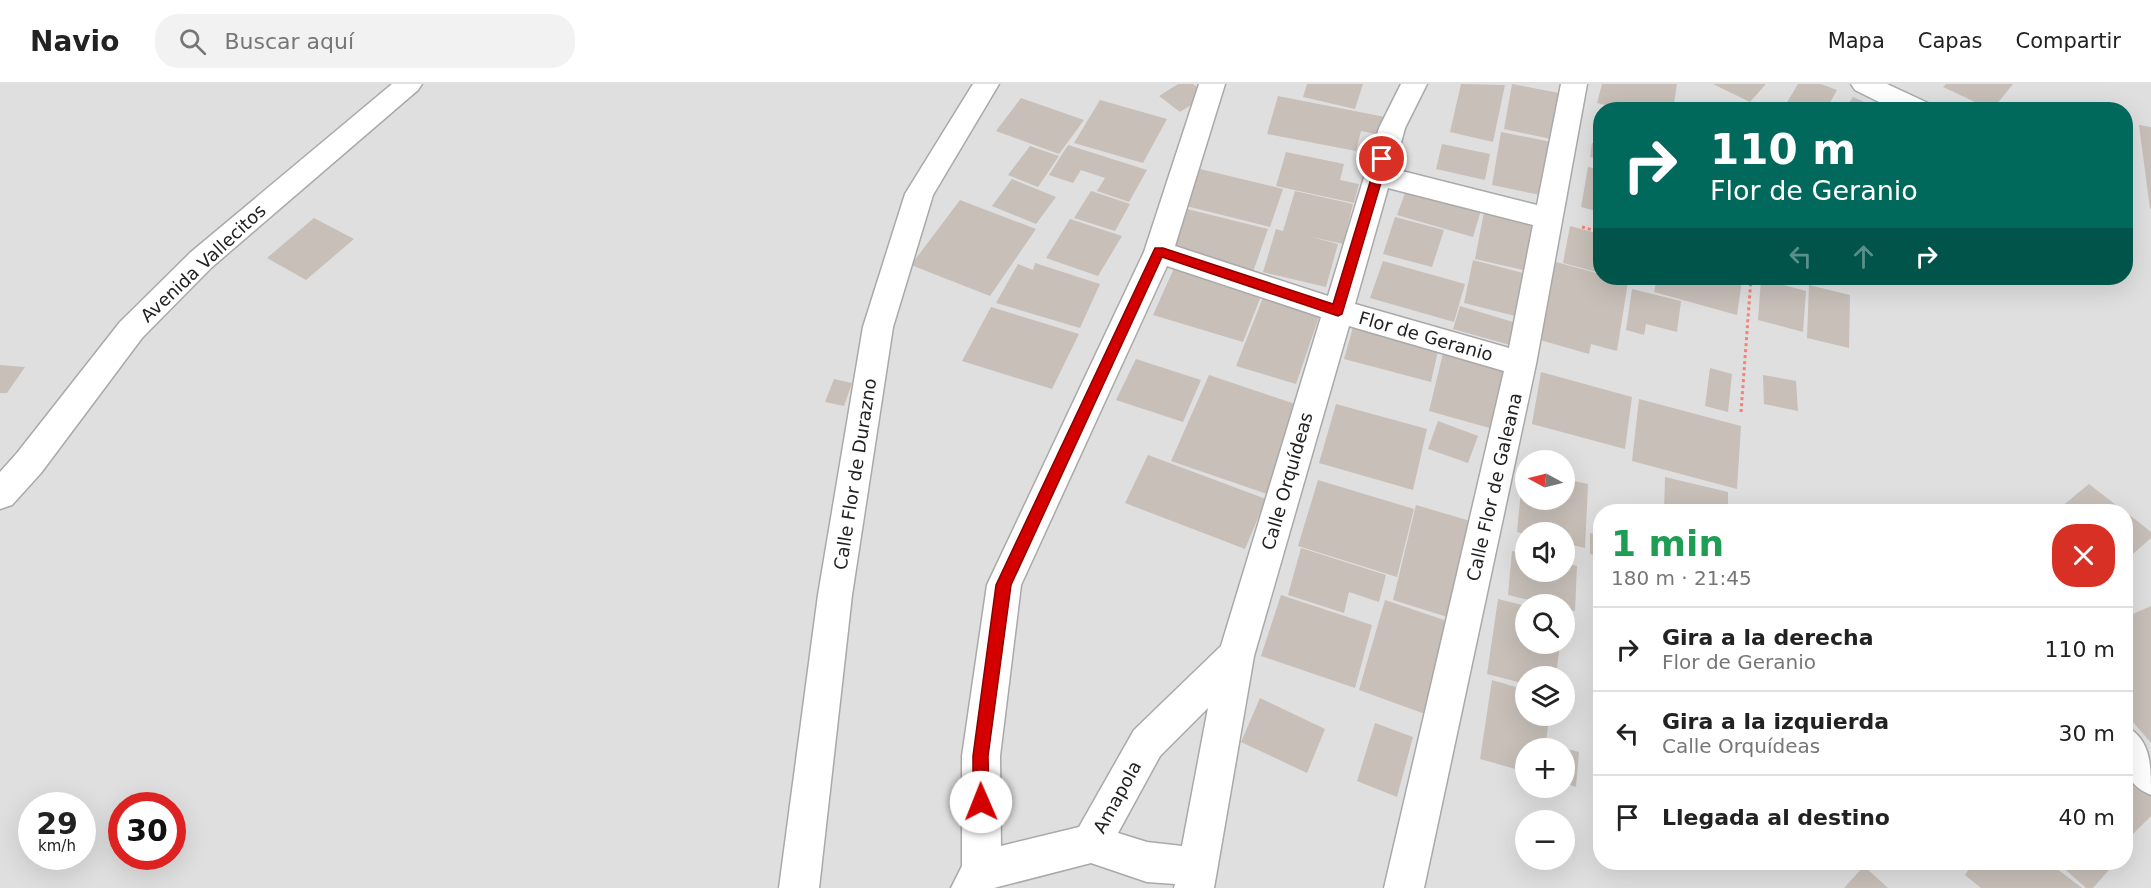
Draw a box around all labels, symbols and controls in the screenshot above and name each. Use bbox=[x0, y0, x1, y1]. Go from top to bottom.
search box bbox=[155, 14, 575, 68]
text: Navio bbox=[30, 25, 119, 58]
icon: search bbox=[176, 25, 209, 58]
text: Buscar aquí bbox=[224, 29, 354, 54]
text: Mapa bbox=[1828, 29, 1885, 53]
text: Capas bbox=[1918, 29, 1982, 53]
text: Compartir bbox=[2015, 29, 2121, 53]
text: 110 m bbox=[1710, 125, 1856, 174]
icon: right bbox=[1611, 126, 1689, 204]
pin bbox=[1356, 133, 1407, 184]
icon: arrive bbox=[1365, 142, 1398, 175]
text: Flor de Geranio bbox=[1710, 175, 1918, 206]
street label: Avenida Vallecitos bbox=[136, 200, 270, 326]
icon: left bbox=[1784, 240, 1817, 273]
icon: ahead bbox=[1847, 240, 1880, 273]
icon: right bbox=[1910, 240, 1943, 273]
street label: Flor de Geranio bbox=[1356, 307, 1496, 365]
street label: Calle Flor de Durazno bbox=[829, 377, 881, 571]
street label: Calle Flor de Galeana bbox=[1462, 391, 1526, 583]
street label: Calle Orquídeas bbox=[1257, 410, 1317, 552]
north arrow bbox=[1515, 450, 1575, 510]
map controls bbox=[1515, 450, 1575, 870]
button: sound bbox=[1515, 522, 1575, 582]
text: 1 min bbox=[1611, 523, 1724, 564]
button: close bbox=[2052, 524, 2115, 587]
text: 180 m · 21:45 bbox=[1611, 566, 1752, 590]
button: search bbox=[1515, 594, 1575, 654]
text: Gira a la derecha bbox=[1662, 625, 1874, 650]
icon: right bbox=[1611, 633, 1644, 666]
text: 110 m bbox=[2045, 637, 2115, 662]
text: Flor de Geranio bbox=[1662, 650, 1816, 674]
button: layers bbox=[1515, 666, 1575, 726]
text: Gira a la izquierda bbox=[1662, 709, 1889, 734]
icon: left bbox=[1611, 717, 1644, 750]
text: 30 m bbox=[2059, 721, 2115, 746]
text: Calle Orquídeas bbox=[1662, 734, 1820, 758]
button: + bbox=[1515, 738, 1575, 798]
street label: Amapola bbox=[1089, 757, 1145, 837]
position arrow bbox=[949, 770, 1013, 834]
speed limit sign: 30 bbox=[108, 792, 186, 870]
icon: arrive bbox=[1611, 801, 1644, 834]
text: Llegada al destino bbox=[1662, 805, 1890, 830]
text: 40 m bbox=[2059, 805, 2115, 830]
text: 29 bbox=[36, 806, 78, 841]
button: − bbox=[1515, 810, 1575, 870]
text: km/h bbox=[38, 837, 76, 855]

